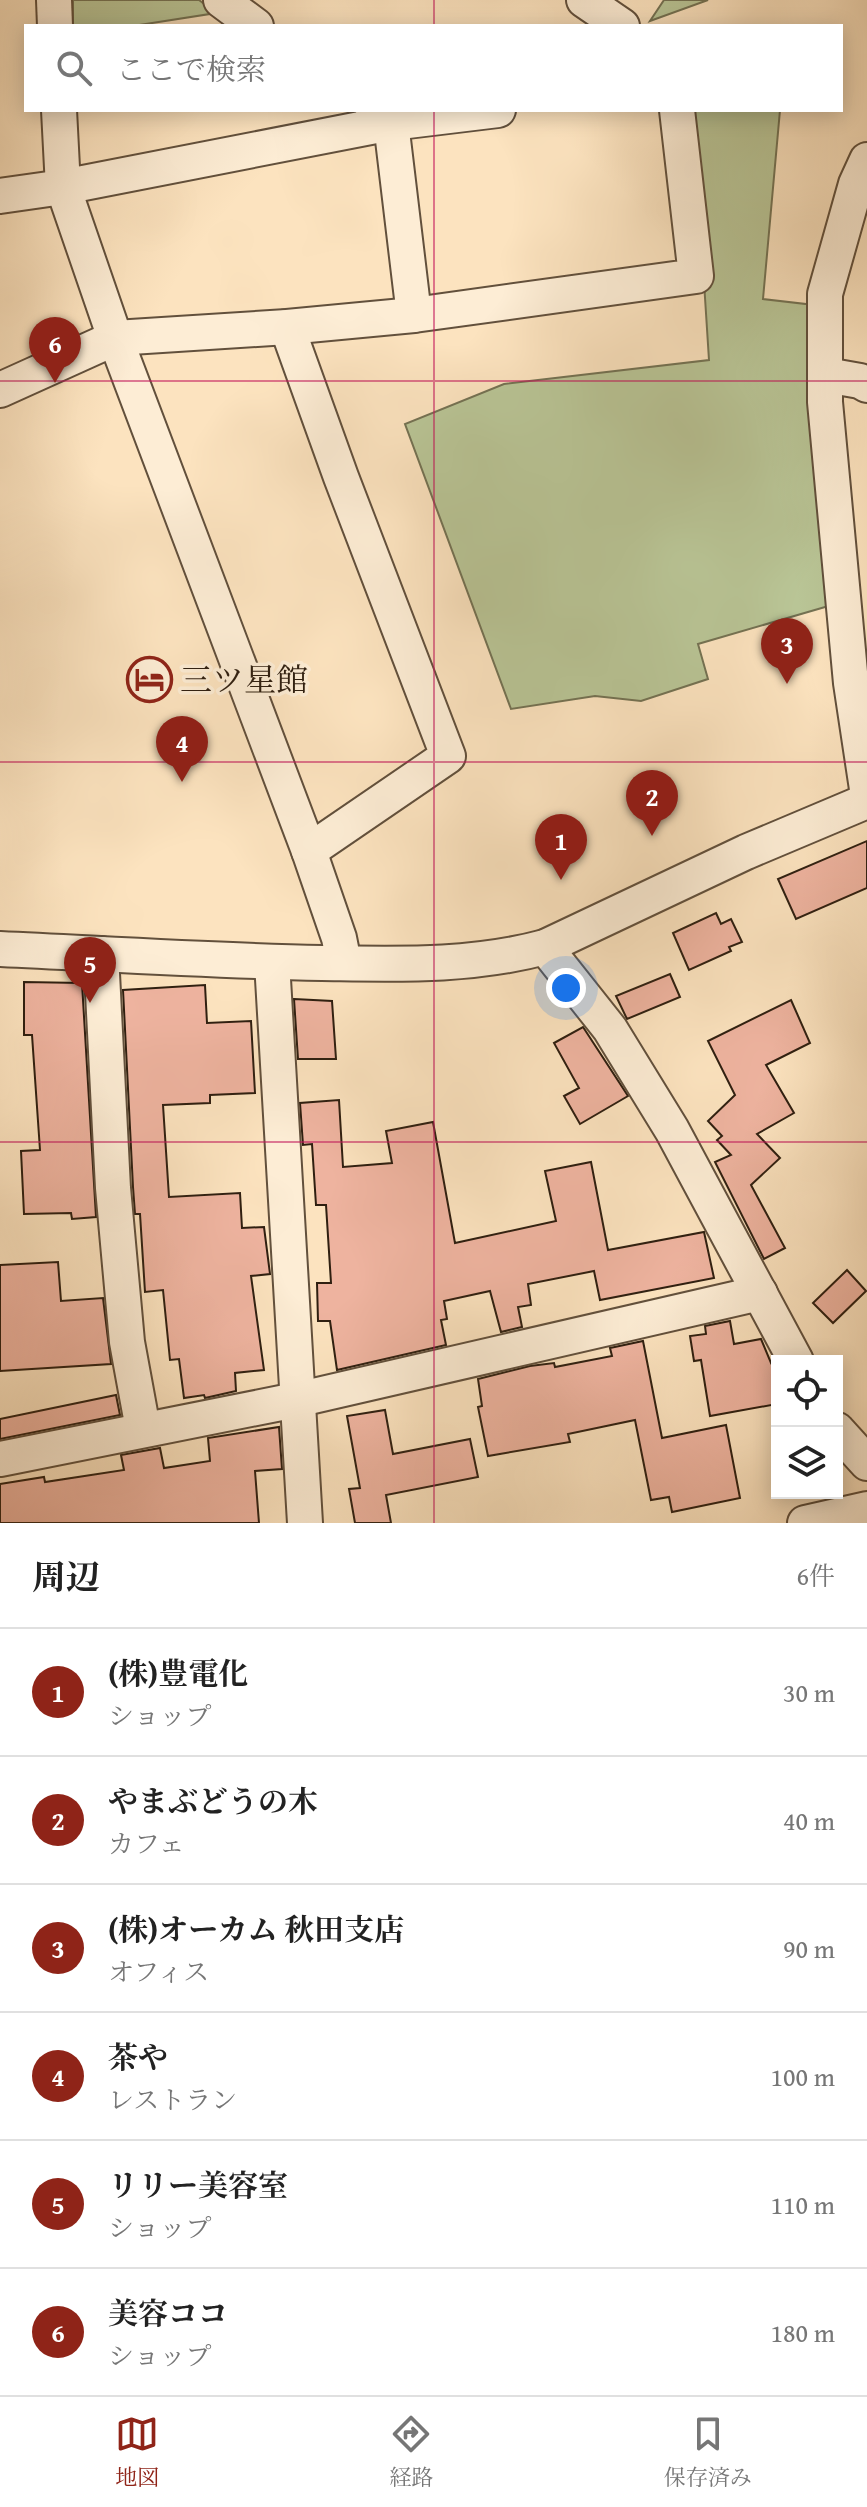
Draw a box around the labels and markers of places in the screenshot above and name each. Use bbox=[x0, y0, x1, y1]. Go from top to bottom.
pin: 6 bbox=[29, 317, 81, 383]
pin: 3 bbox=[761, 618, 813, 684]
hotel icon: 三ツ星館 bbox=[125, 656, 173, 704]
place label: 三ツ星館 bbox=[180, 656, 308, 703]
pin: 4 bbox=[156, 716, 208, 782]
pin: 2 bbox=[626, 770, 678, 836]
pin: 1 bbox=[535, 814, 587, 880]
pin: 5 bbox=[64, 937, 116, 1003]

